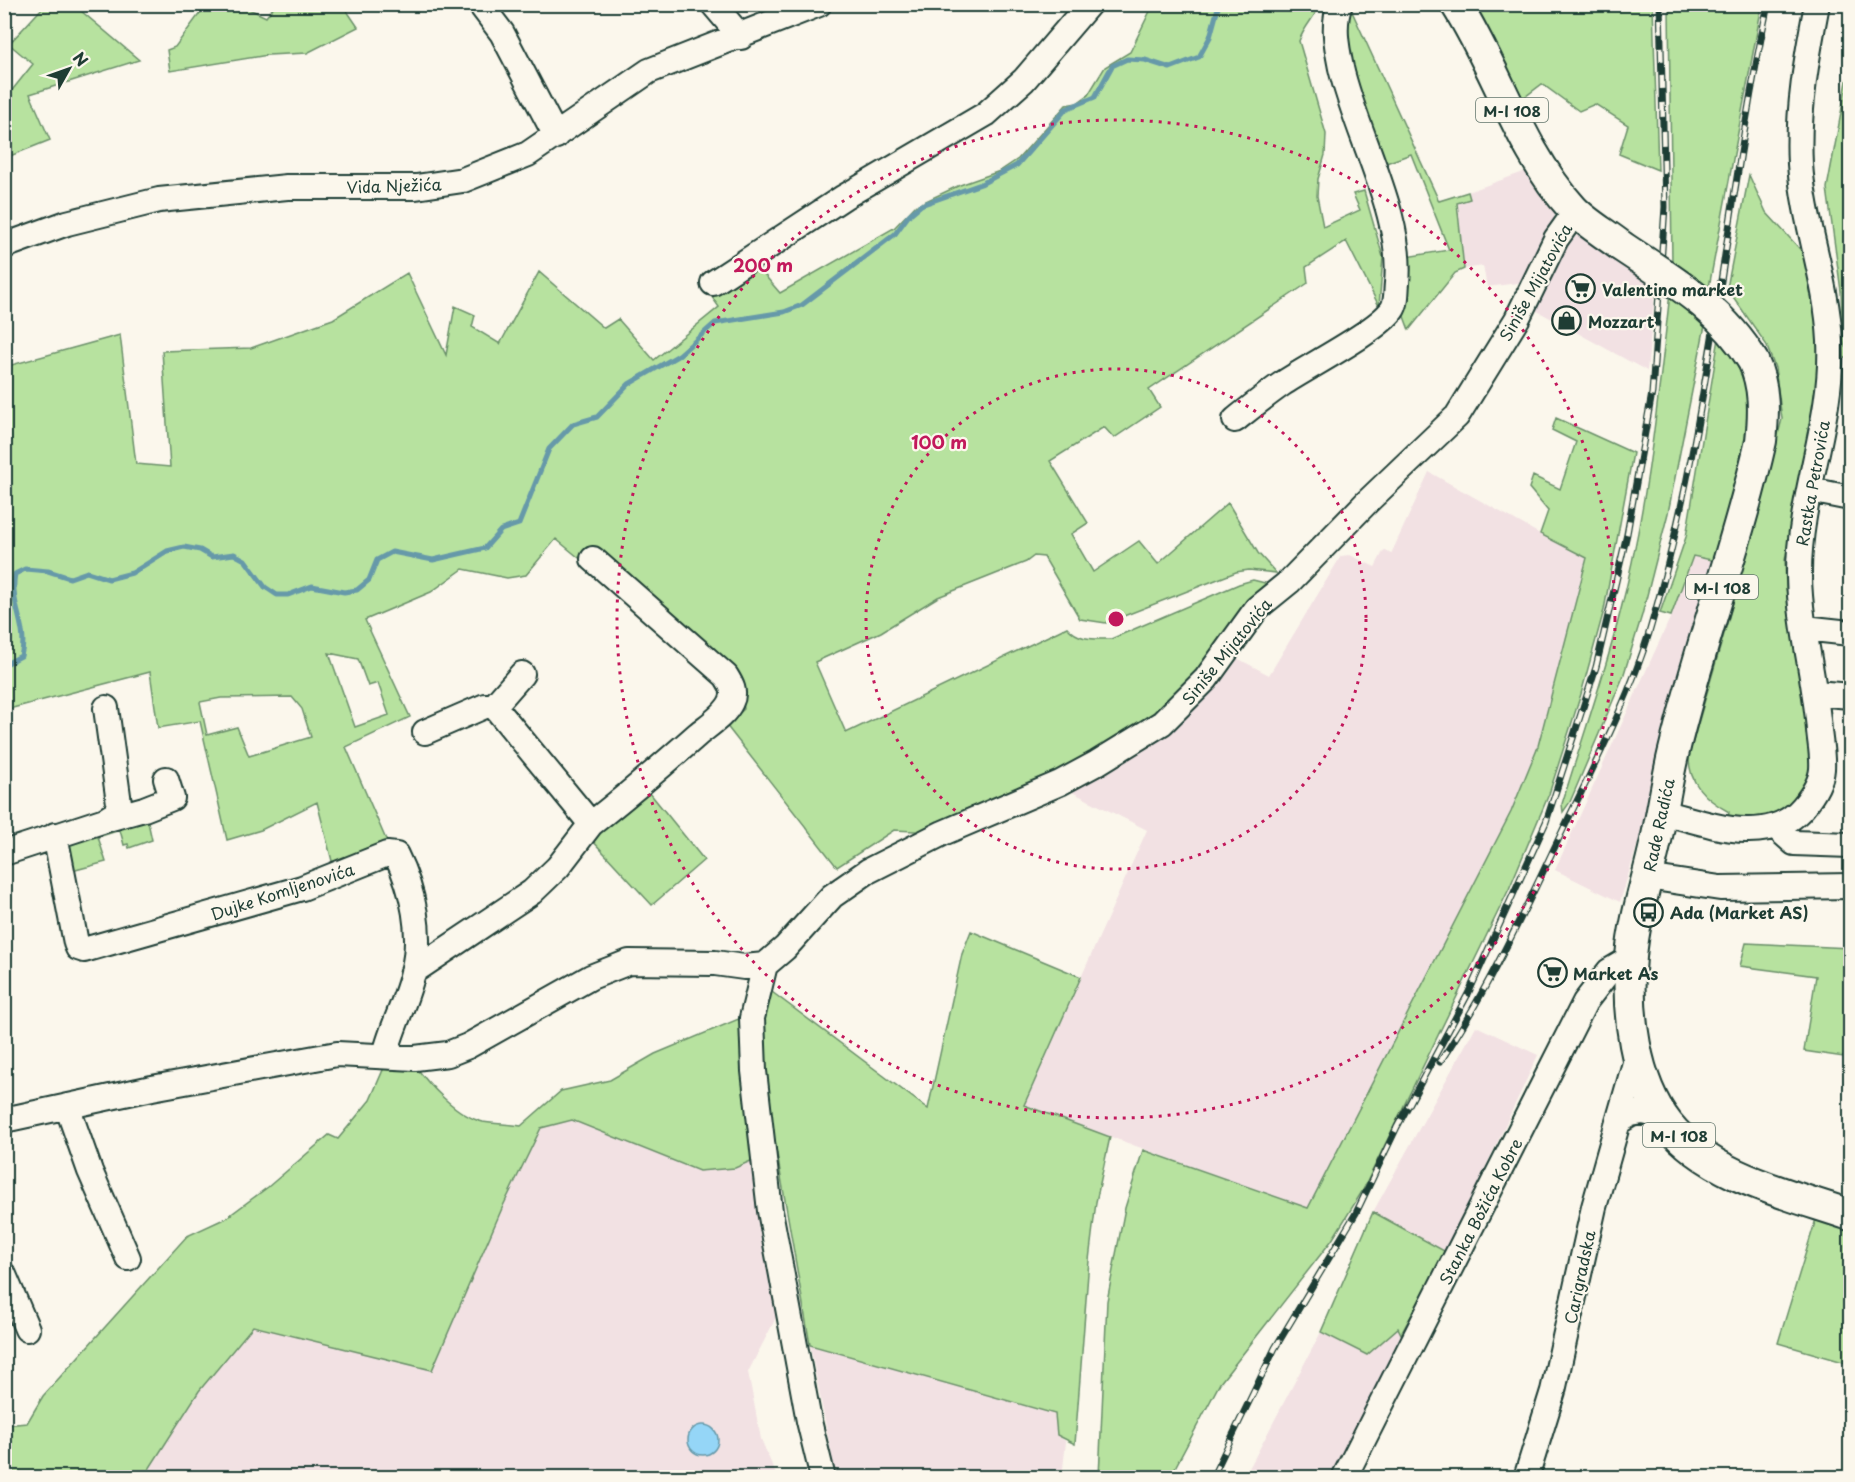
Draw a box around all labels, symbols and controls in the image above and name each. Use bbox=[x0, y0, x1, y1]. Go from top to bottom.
north arrow bbox=[39, 39, 99, 99]
text: N bbox=[68, 46, 95, 71]
road number: M-I 108 bbox=[1476, 98, 1548, 122]
street label: Vida Nježića bbox=[346, 171, 442, 199]
street label: Siniše Mijatovića bbox=[1493, 219, 1577, 345]
text: 200 m bbox=[733, 251, 793, 278]
supermarket icon: Valentino market bbox=[1565, 273, 1597, 305]
place label: Valentino market bbox=[1602, 277, 1743, 301]
shop icon: Mozzart bbox=[1551, 305, 1583, 337]
place label: Mozzart bbox=[1588, 309, 1655, 333]
street label: Rastka Petrovića bbox=[1789, 418, 1835, 548]
text: 100 m bbox=[911, 428, 967, 455]
road number: M-I 108 bbox=[1686, 575, 1758, 599]
street label: Siniše Mijatovića bbox=[1175, 592, 1277, 710]
centre of rings bbox=[1106, 609, 1126, 629]
street label: Rade Radića bbox=[1636, 776, 1680, 874]
street label: Dujke Komljenovića bbox=[207, 856, 357, 926]
bus stop icon: Ada (Market AS) bbox=[1633, 896, 1665, 928]
place label: Ada (Market AS) bbox=[1670, 900, 1809, 924]
supermarket icon: Market As bbox=[1536, 957, 1568, 989]
place label: Market As bbox=[1573, 961, 1659, 985]
road number: M-I 108 bbox=[1643, 1123, 1715, 1147]
street label: Stanka Božića Kobre bbox=[1433, 1133, 1527, 1288]
street label: Carigradska bbox=[1557, 1227, 1601, 1326]

